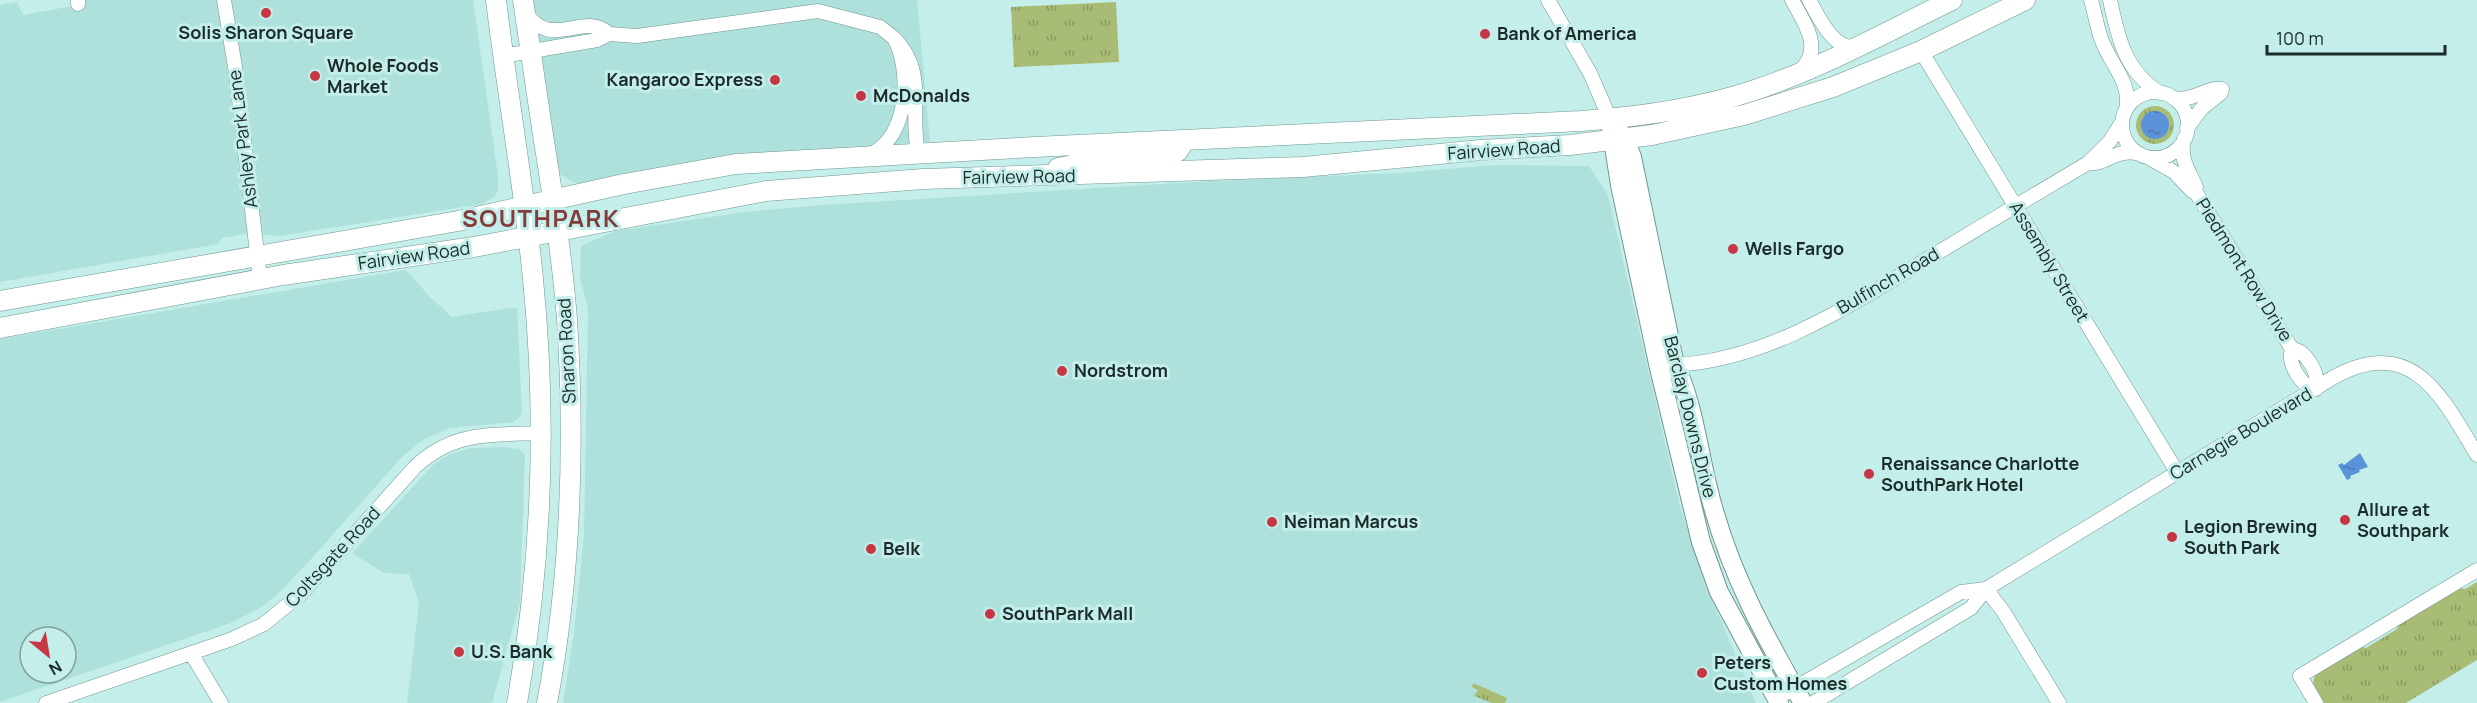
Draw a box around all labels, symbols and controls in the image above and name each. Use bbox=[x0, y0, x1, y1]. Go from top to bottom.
marker: Solis Sharon Square bbox=[259, 6, 273, 20]
scale bar bbox=[2267, 18, 2446, 56]
place label: Solis Sharon Square bbox=[178, 20, 354, 44]
place label: Bank of America bbox=[1497, 21, 1637, 45]
text: 100 m bbox=[2276, 26, 2324, 50]
marker: Bank of America bbox=[1478, 27, 1492, 41]
place label: Whole Foods Market bbox=[327, 53, 439, 98]
place label: Kangaroo Express bbox=[606, 67, 763, 91]
street label: Ashley Park Lane bbox=[222, 69, 262, 210]
marker: Whole Foods Market bbox=[308, 69, 322, 83]
marker: Kangaroo Express bbox=[768, 73, 782, 87]
place label: McDonalds bbox=[873, 83, 970, 107]
marker: McDonalds bbox=[854, 89, 868, 103]
street label: Fairview Road bbox=[1447, 133, 1561, 165]
street label: Fairview Road bbox=[962, 163, 1076, 189]
street label: Piedmont Row Drive bbox=[2191, 193, 2299, 346]
street label: Assembly Street bbox=[2004, 197, 2095, 326]
district label: SOUTHPARK bbox=[462, 201, 620, 234]
street label: Fairview Road bbox=[356, 235, 471, 275]
place label: Wells Fargo bbox=[1745, 236, 1844, 260]
street label: Bulfinch Road bbox=[1832, 241, 1943, 319]
marker: Wells Fargo bbox=[1726, 242, 1740, 256]
street label: Sharon Road bbox=[551, 298, 581, 404]
street label: Barclay Downs Drive bbox=[1659, 333, 1723, 500]
place label: Nordstrom bbox=[1074, 358, 1168, 382]
marker: Nordstrom bbox=[1055, 364, 1069, 378]
street label: Carnegie Boulevard bbox=[2165, 381, 2316, 485]
place label: Renaissance Charlotte SouthPark Hotel bbox=[1881, 451, 2079, 496]
marker: Renaissance Charlotte SouthPark Hotel bbox=[1862, 467, 1876, 481]
place label: Allure at Southpark bbox=[2357, 497, 2450, 542]
street label: Coltsgate Road bbox=[280, 501, 385, 612]
place label: Neiman Marcus bbox=[1284, 509, 1419, 533]
marker: Allure at Southpark bbox=[2338, 513, 2352, 527]
place label: Legion Brewing South Park bbox=[2184, 514, 2317, 559]
marker: Neiman Marcus bbox=[1265, 515, 1279, 529]
marker: Legion Brewing South Park bbox=[2165, 530, 2179, 544]
place label: Belk bbox=[883, 536, 921, 560]
marker: Belk bbox=[864, 542, 878, 556]
place label: SouthPark Mall bbox=[1002, 601, 1133, 625]
marker: SouthPark Mall bbox=[983, 607, 997, 621]
north arrow bbox=[18, 625, 78, 685]
place label: U.S. Bank bbox=[471, 639, 553, 663]
marker: U.S. Bank bbox=[452, 645, 466, 659]
place label: Peters Custom Homes bbox=[1714, 650, 1847, 695]
text: N bbox=[45, 656, 66, 680]
marker: Peters Custom Homes bbox=[1695, 666, 1709, 680]

